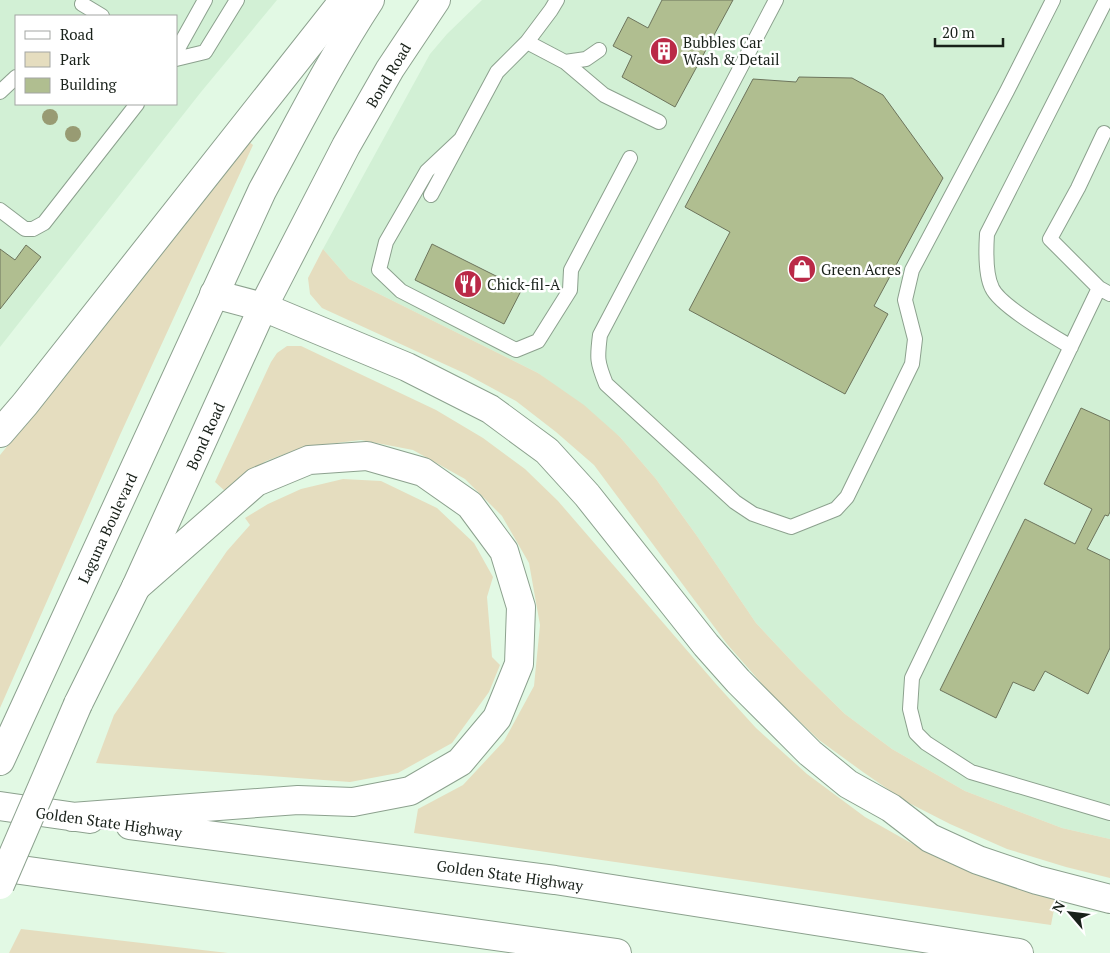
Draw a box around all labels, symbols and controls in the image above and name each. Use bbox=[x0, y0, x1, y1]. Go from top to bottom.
legend bbox=[15, 15, 178, 105]
scale bar bbox=[935, 15, 1002, 47]
text: 20 m bbox=[942, 22, 975, 42]
text: Road bbox=[60, 24, 93, 44]
place label: Bubbles Car Wash & Detail bbox=[683, 32, 780, 69]
building icon: Bubbles Car Wash & Detail bbox=[649, 36, 679, 66]
street label: Bond Road bbox=[361, 39, 415, 111]
text: Park bbox=[60, 49, 90, 69]
text: Building bbox=[60, 74, 118, 94]
shop icon: Green Acres bbox=[787, 254, 817, 284]
place label: Green Acres bbox=[821, 259, 901, 279]
restaurant icon: Chick-fil-A bbox=[453, 269, 483, 299]
place label: Chick-fil-A bbox=[487, 274, 561, 294]
street label: Bond Road bbox=[181, 399, 229, 473]
street label: Laguna Boulevard bbox=[73, 470, 141, 586]
street label: Golden State Highway bbox=[34, 802, 184, 842]
street label: Golden State Highway bbox=[435, 855, 585, 895]
north arrow bbox=[1045, 888, 1095, 938]
text: N bbox=[1047, 897, 1069, 916]

